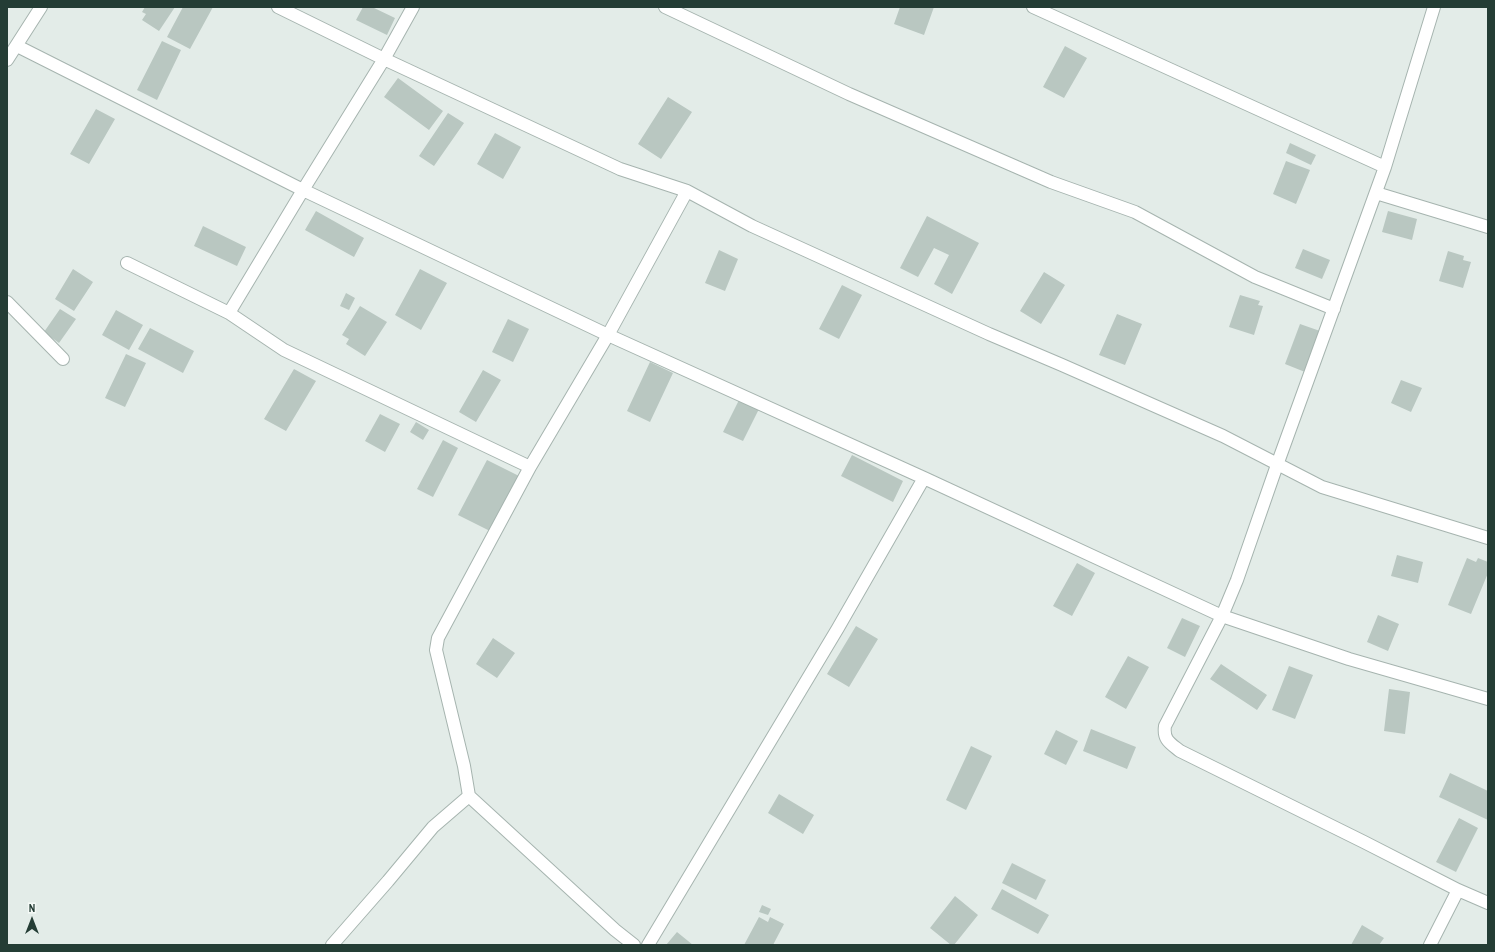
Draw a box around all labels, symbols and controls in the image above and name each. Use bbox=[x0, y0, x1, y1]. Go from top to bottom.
north arrow bbox=[12, 900, 52, 940]
text: N bbox=[29, 901, 35, 915]

